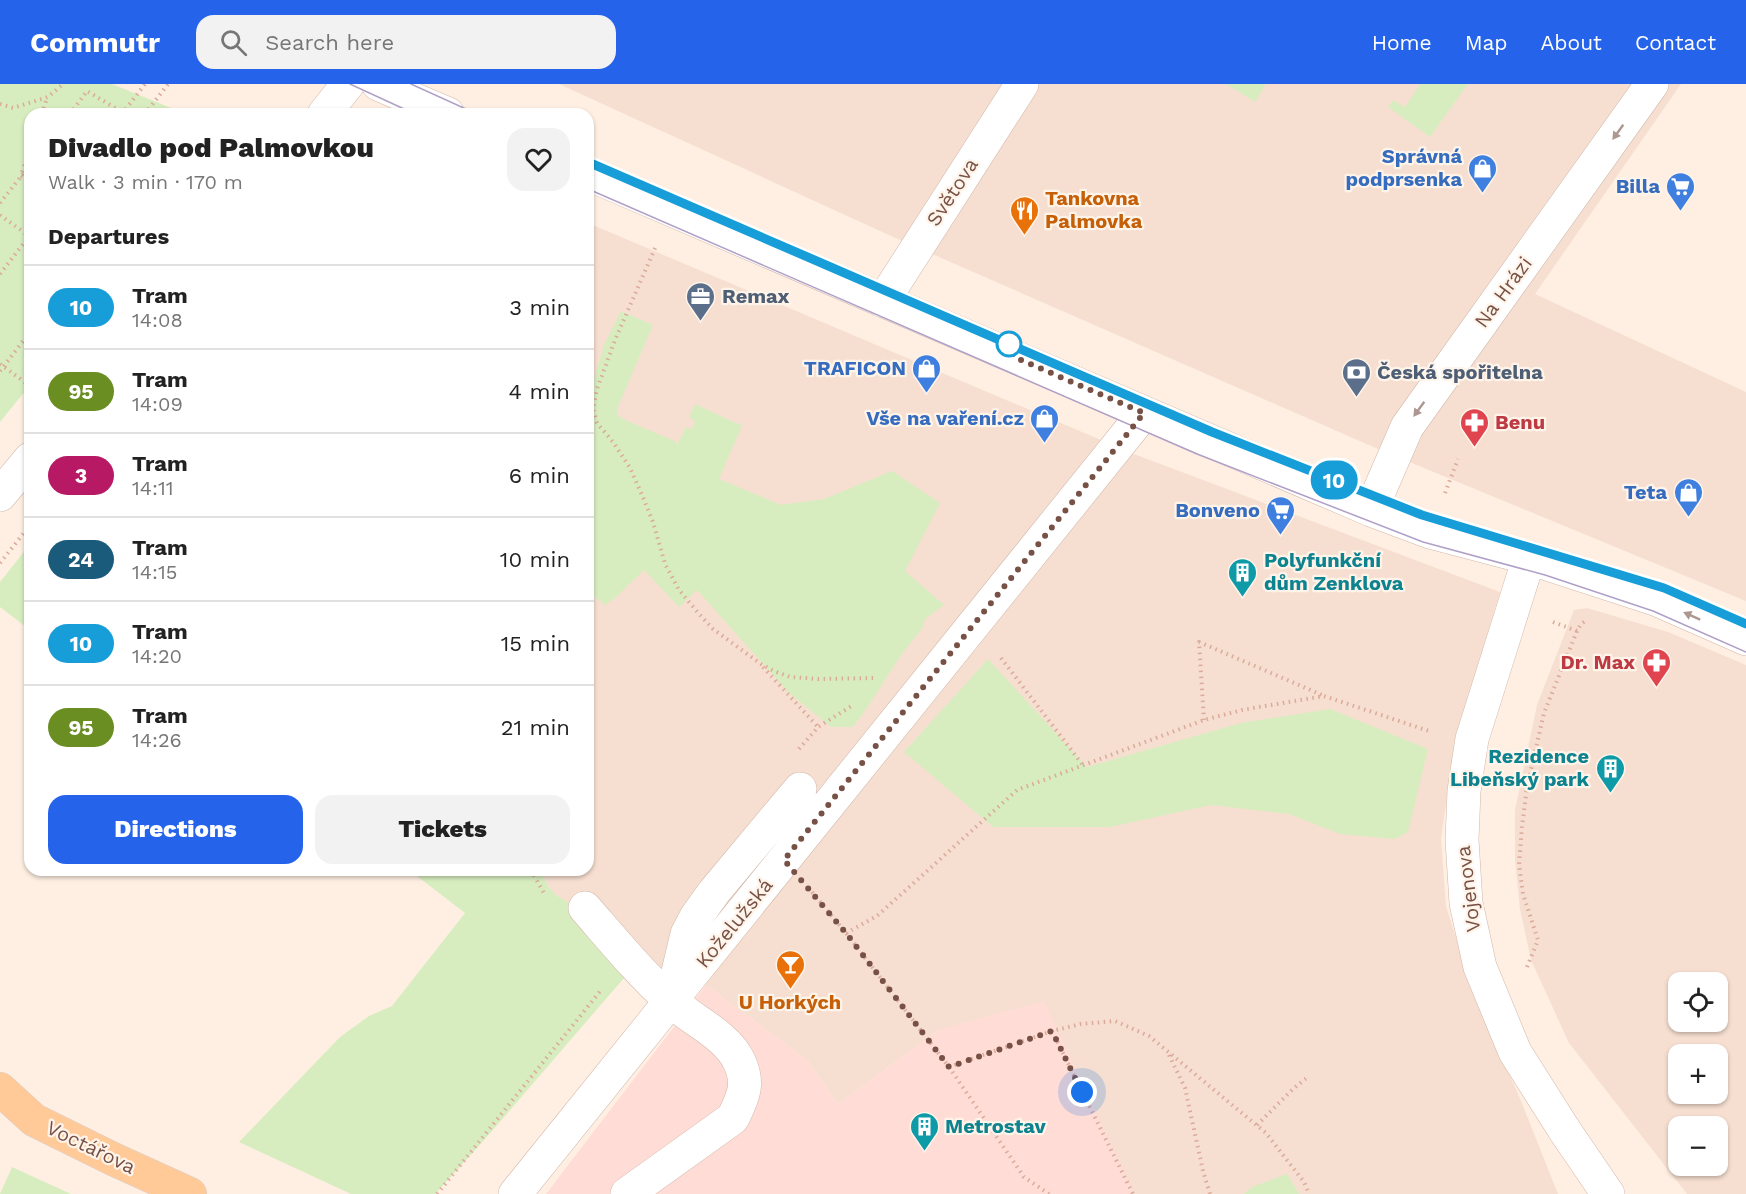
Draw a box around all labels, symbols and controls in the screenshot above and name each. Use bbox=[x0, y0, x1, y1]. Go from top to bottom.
search box bbox=[196, 15, 616, 69]
text: Commutr bbox=[30, 26, 160, 59]
icon: search bbox=[217, 26, 250, 59]
text: Search here bbox=[265, 30, 394, 55]
text: Home bbox=[1372, 30, 1432, 55]
text: Map bbox=[1465, 30, 1508, 55]
text: About bbox=[1541, 30, 1602, 55]
text: Contact bbox=[1635, 30, 1716, 55]
one-way arrow bbox=[1612, 123, 1624, 139]
button: heart bbox=[507, 128, 570, 191]
text: Divadlo pod Palmovkou bbox=[48, 131, 374, 164]
place label: Správná podprsenka bbox=[1345, 144, 1462, 191]
shop icon: Správná podprsenka bbox=[1467, 152, 1499, 194]
street label: Světova bbox=[921, 154, 983, 230]
text: Walk · 3 min · 170 m bbox=[48, 170, 243, 194]
supermarket icon: Billa bbox=[1665, 170, 1697, 212]
place label: Billa bbox=[1616, 174, 1660, 198]
place label: Tankovna Palmovka bbox=[1045, 186, 1143, 233]
restaurant icon: Tankovna Palmovka bbox=[1008, 194, 1040, 236]
text: Departures bbox=[48, 224, 169, 249]
street label: Na Hrázi bbox=[1469, 252, 1537, 332]
office icon: Remax bbox=[685, 280, 717, 322]
text: Tram bbox=[132, 283, 188, 308]
place label: Remax bbox=[722, 284, 790, 308]
text: 10 bbox=[70, 295, 92, 320]
text: 3 min bbox=[509, 295, 570, 320]
text: 14:08 bbox=[132, 308, 183, 332]
unlabelled marker bbox=[996, 331, 1022, 357]
shop icon: TRAFICON bbox=[911, 352, 943, 394]
place label: TRAFICON bbox=[804, 356, 906, 380]
bank icon: Česká spořitelna bbox=[1340, 356, 1372, 398]
place label: Česká spořitelna bbox=[1377, 360, 1543, 384]
text: Tram bbox=[132, 367, 188, 392]
text: 95 bbox=[68, 379, 94, 404]
text: 4 min bbox=[509, 379, 570, 404]
text: 14:09 bbox=[132, 392, 183, 416]
one-way arrow bbox=[1413, 401, 1425, 417]
shop icon: Vše na vaření.cz bbox=[1029, 402, 1061, 444]
place label: Vše na vaření.cz bbox=[866, 406, 1024, 430]
pharmacy icon: Benu bbox=[1458, 406, 1490, 448]
place label: Benu bbox=[1495, 410, 1545, 434]
text: Tram bbox=[132, 451, 188, 476]
line badge: 10 bbox=[1307, 460, 1361, 500]
text: 3 bbox=[75, 463, 87, 488]
text: 6 min bbox=[509, 463, 570, 488]
text: 10 bbox=[1323, 468, 1345, 493]
text: 14:11 bbox=[132, 476, 174, 500]
shop icon: Teta bbox=[1672, 476, 1704, 518]
place label: Teta bbox=[1624, 480, 1667, 504]
supermarket icon: Bonveno bbox=[1265, 494, 1297, 536]
place label: Bonveno bbox=[1175, 498, 1260, 522]
text: Tram bbox=[132, 535, 188, 560]
text: 24 bbox=[68, 547, 94, 572]
text: 10 min bbox=[500, 547, 570, 572]
place label: Polyfunkční dům Zenklova bbox=[1264, 548, 1404, 595]
building icon: Polyfunkční dům Zenklova bbox=[1227, 556, 1259, 598]
text: 14:15 bbox=[132, 560, 177, 584]
one-way arrow bbox=[1684, 611, 1701, 620]
text: Tram bbox=[132, 619, 188, 644]
text: 10 bbox=[70, 631, 92, 656]
text: 15 min bbox=[501, 631, 570, 656]
text: 14:20 bbox=[132, 644, 182, 668]
pharmacy icon: Dr. Max bbox=[1640, 646, 1672, 688]
place label: Dr. Max bbox=[1561, 650, 1635, 674]
text: Tram bbox=[132, 703, 188, 728]
text: 95 bbox=[68, 715, 94, 740]
text: 21 min bbox=[501, 715, 570, 740]
text: 14:26 bbox=[132, 728, 182, 752]
place label: Rezidence Libeňský park bbox=[1450, 744, 1590, 791]
building icon: Rezidence Libeňský park bbox=[1594, 752, 1626, 794]
button: Directions bbox=[48, 795, 303, 864]
button: Tickets bbox=[315, 795, 570, 864]
street label: Vojenova bbox=[1451, 844, 1485, 934]
street label: Koželužská bbox=[691, 873, 777, 973]
bar icon: U Horkých bbox=[774, 948, 806, 990]
map controls bbox=[1668, 972, 1728, 1176]
button: locate bbox=[1668, 972, 1728, 1032]
place label: U Horkých bbox=[739, 990, 841, 1014]
button: + bbox=[1668, 1044, 1728, 1104]
your location bbox=[1067, 1077, 1097, 1107]
building icon: Metrostav bbox=[908, 1110, 940, 1152]
place label: Metrostav bbox=[945, 1114, 1047, 1138]
street label: Voctářova bbox=[42, 1115, 140, 1179]
button: − bbox=[1668, 1116, 1728, 1176]

